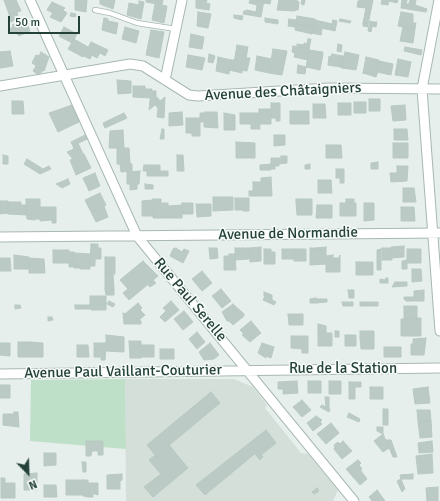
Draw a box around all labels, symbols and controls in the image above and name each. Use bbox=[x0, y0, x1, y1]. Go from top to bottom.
scale bar bbox=[10, 8, 82, 34]
text: 50 m bbox=[15, 15, 40, 30]
street label: Avenue des Châtaigniers bbox=[204, 79, 362, 105]
street label: Avenue de Normandie bbox=[218, 224, 358, 244]
street label: Rue Paul Serelle bbox=[150, 254, 230, 346]
street label: Rue de la Station bbox=[289, 360, 397, 378]
street label: Avenue Paul Vaillant-Couturier bbox=[24, 361, 222, 383]
north arrow bbox=[8, 453, 48, 493]
text: N bbox=[27, 477, 39, 492]

